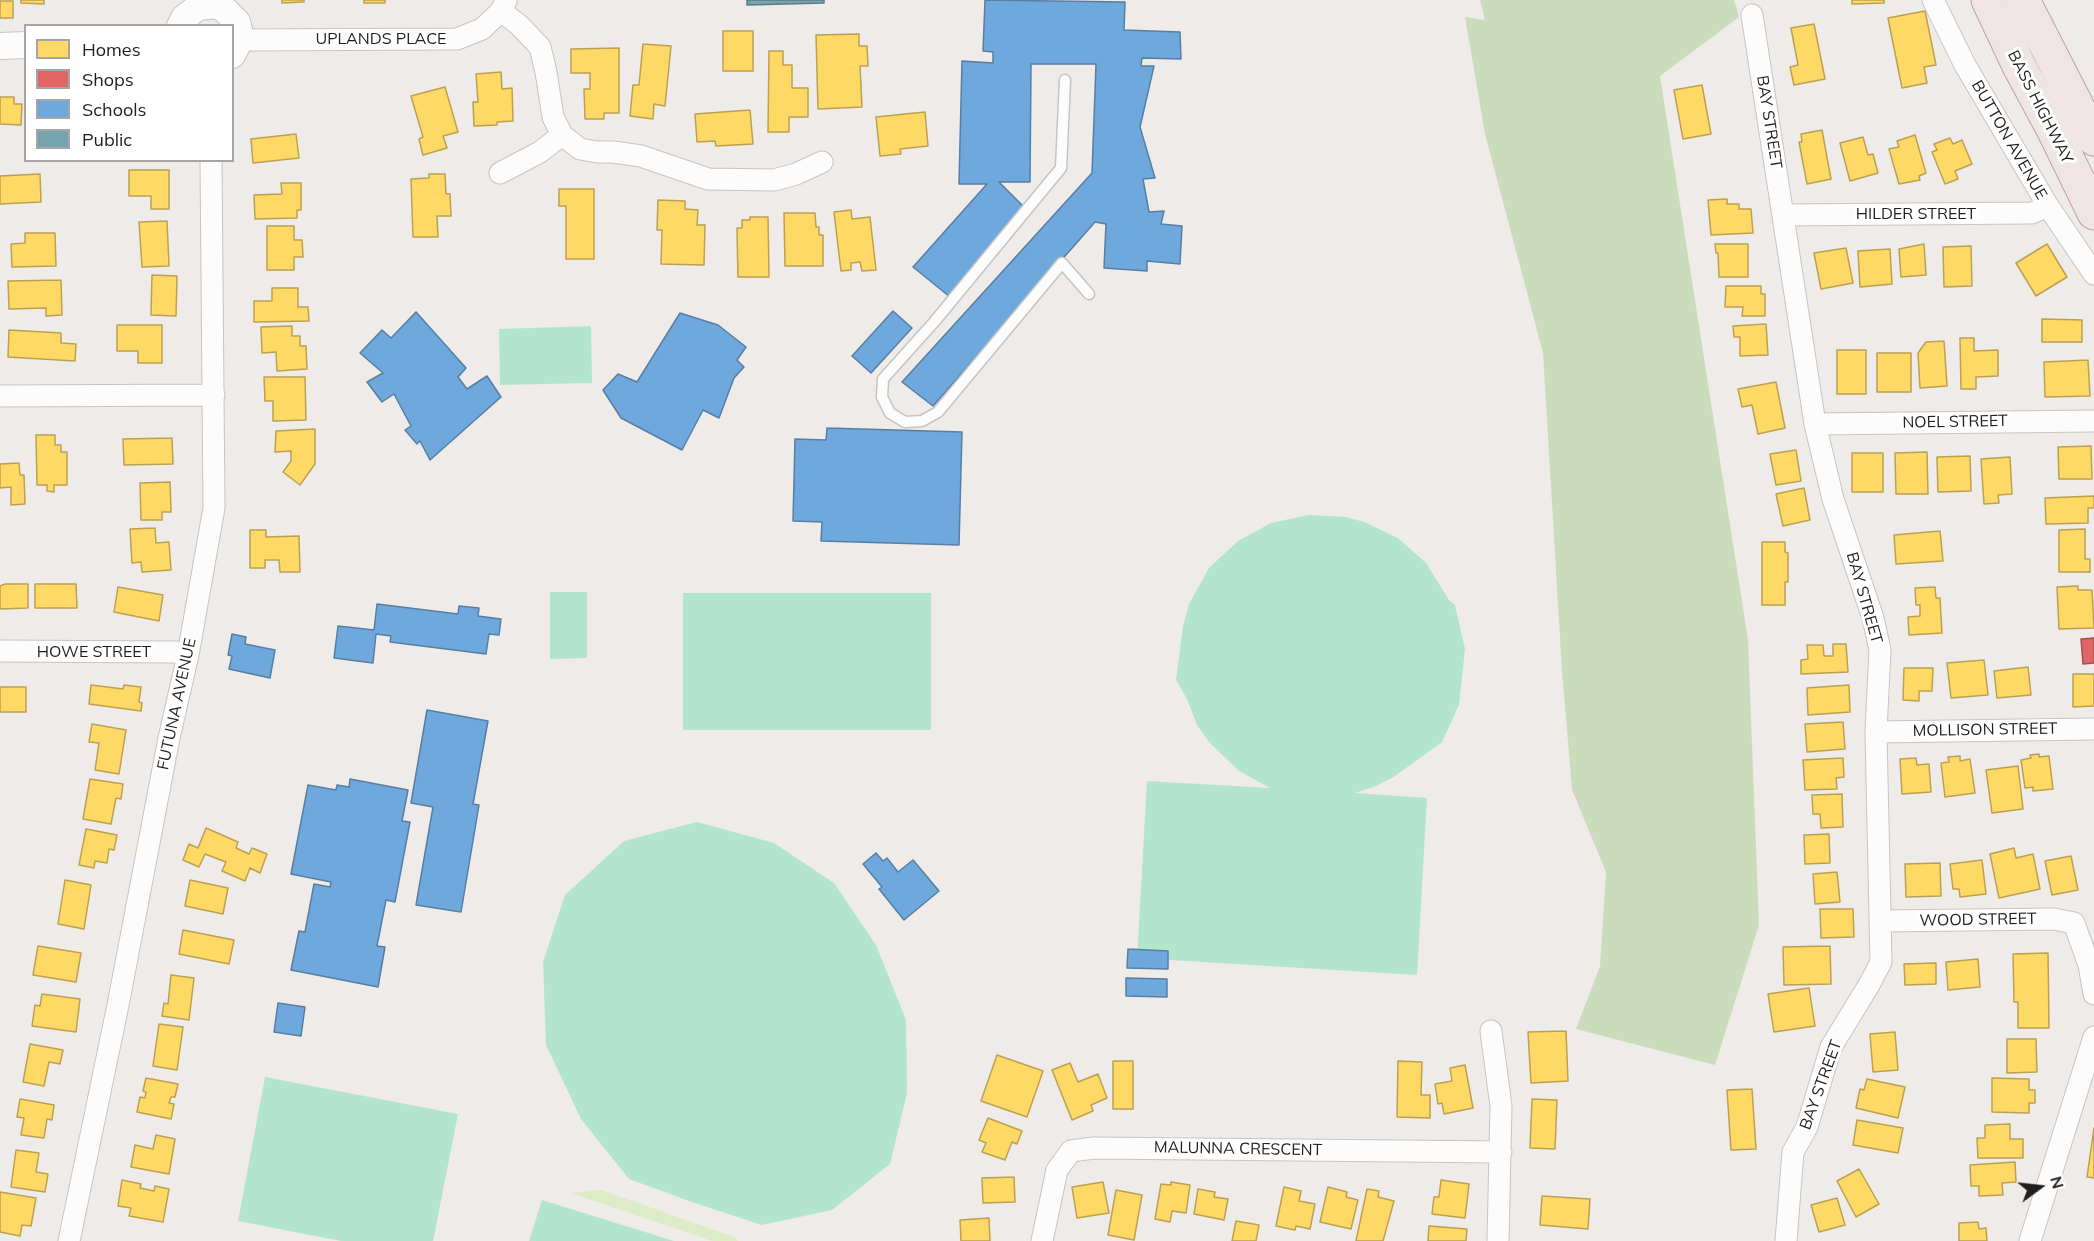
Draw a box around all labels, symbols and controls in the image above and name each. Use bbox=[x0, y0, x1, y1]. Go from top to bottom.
legend bbox=[24, 24, 234, 162]
street label: UPLANDS PLACE bbox=[315, 29, 447, 49]
text: Homes bbox=[82, 38, 141, 61]
street label: BASS HIGHWAY bbox=[2003, 47, 2077, 167]
text: Shops bbox=[82, 68, 134, 91]
street label: BAY STREET bbox=[1752, 74, 1786, 170]
street label: BUTTON AVENUE bbox=[1967, 77, 2051, 203]
text: Schools bbox=[82, 98, 146, 121]
text: Public bbox=[82, 128, 132, 151]
street label: HILDER STREET bbox=[1856, 204, 1976, 224]
street label: NOEL STREET bbox=[1902, 411, 2008, 433]
street label: BAY STREET bbox=[1842, 550, 1886, 646]
street label: FUTUNA AVENUE bbox=[154, 636, 200, 772]
street label: HOWE STREET bbox=[37, 642, 151, 662]
street label: MOLLISON STREET bbox=[1912, 719, 2058, 741]
street label: WOOD STREET bbox=[1919, 909, 2037, 931]
street label: BAY STREET bbox=[1796, 1038, 1846, 1132]
street label: MALUNNA CRESCENT bbox=[1154, 1138, 1322, 1160]
north arrow bbox=[2010, 1157, 2070, 1217]
text: N bbox=[2046, 1174, 2069, 1191]

